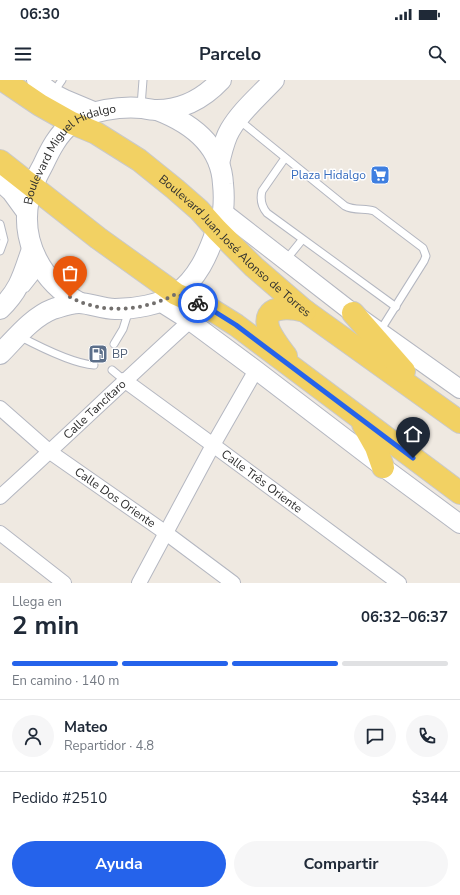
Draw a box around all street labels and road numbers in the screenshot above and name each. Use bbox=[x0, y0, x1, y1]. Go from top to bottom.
street label: Boulevard Miguel Hidalgo bbox=[20, 100, 117, 206]
street label: Boulevard Juan José Alonso de Torres bbox=[156, 171, 314, 321]
street label: Calle Tancítaro bbox=[60, 376, 130, 443]
street label: Calle Três Oriente bbox=[218, 446, 305, 516]
street label: Calle Dos Oriente bbox=[71, 464, 159, 531]

